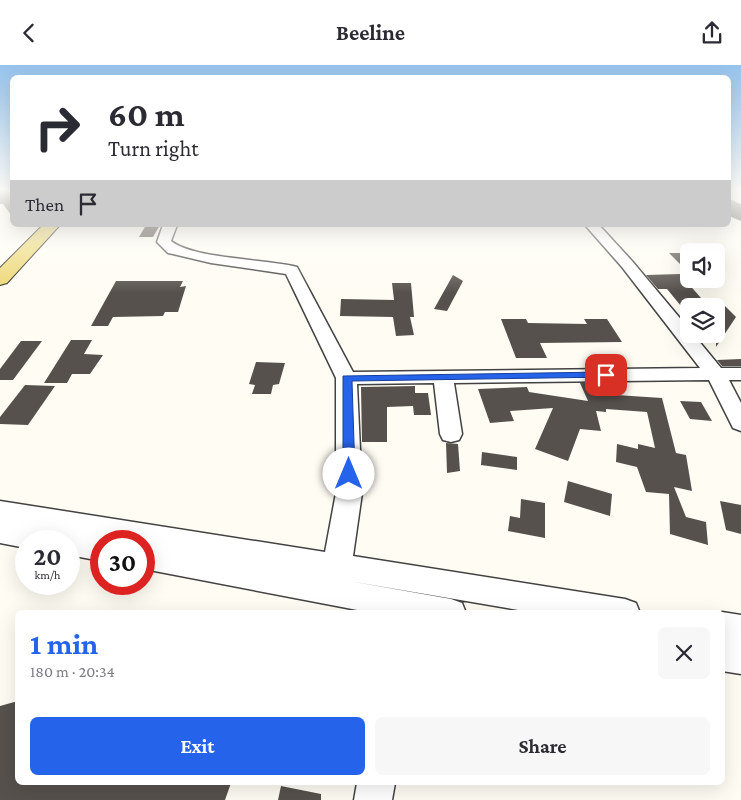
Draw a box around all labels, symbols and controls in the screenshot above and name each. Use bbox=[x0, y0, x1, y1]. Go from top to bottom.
icon: back bbox=[15, 19, 43, 47]
icon: share bbox=[698, 19, 726, 47]
text: Beeline bbox=[336, 20, 405, 45]
icon: right bbox=[25, 95, 90, 160]
text: 60 m bbox=[108, 95, 185, 134]
text: Turn right bbox=[108, 136, 199, 161]
icon: arrive bbox=[74, 190, 102, 218]
text: Then bbox=[25, 194, 64, 215]
map controls bbox=[680, 243, 725, 343]
button: sound bbox=[680, 243, 725, 288]
button: layers bbox=[680, 298, 725, 343]
pin bbox=[585, 354, 627, 396]
icon: arrive bbox=[592, 361, 620, 389]
position arrow bbox=[322, 447, 374, 499]
speed limit sign: 30 bbox=[90, 530, 155, 595]
text: 20 bbox=[34, 543, 61, 570]
text: km/h bbox=[35, 568, 60, 582]
text: 1 min bbox=[30, 627, 98, 660]
button: close bbox=[658, 627, 710, 679]
text: 180 m · 20:34 bbox=[30, 663, 115, 680]
button: Exit bbox=[30, 717, 365, 775]
button: Share bbox=[375, 717, 710, 775]

